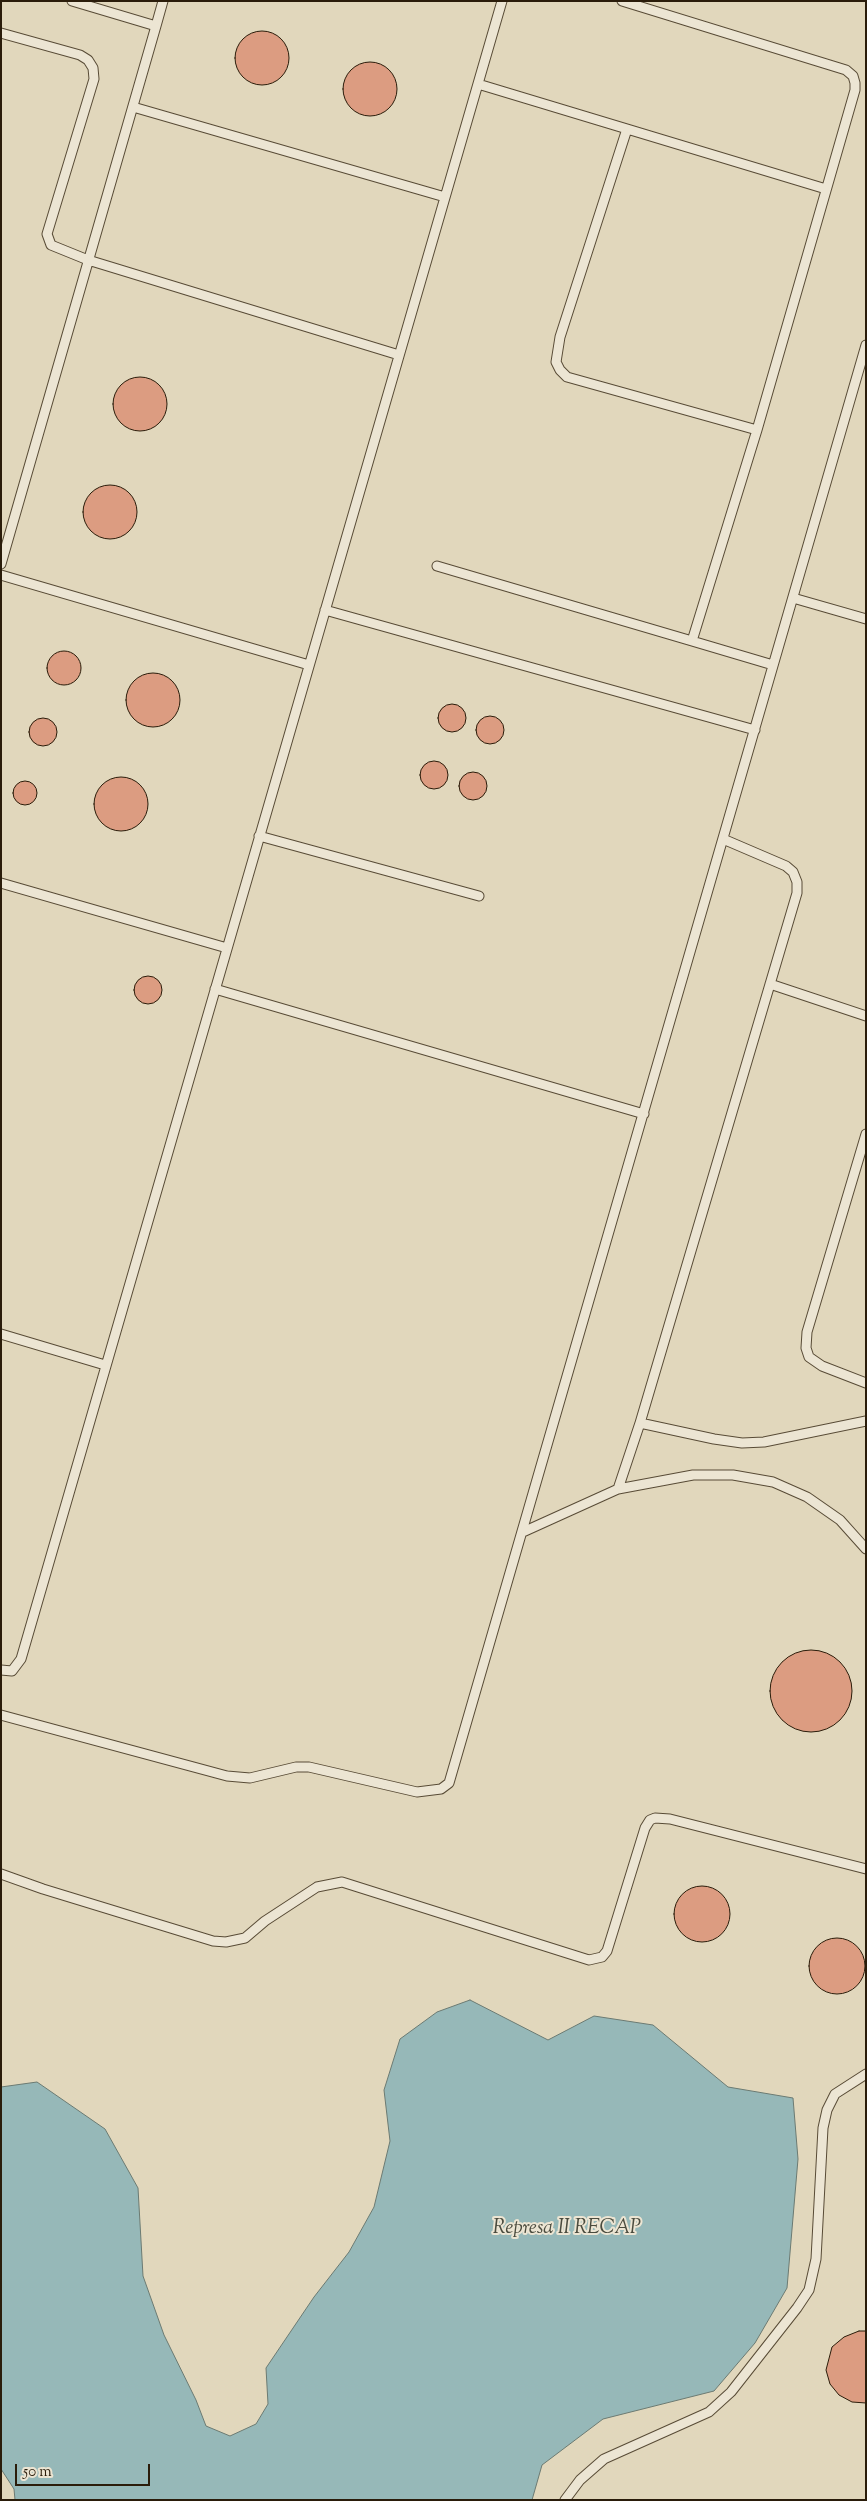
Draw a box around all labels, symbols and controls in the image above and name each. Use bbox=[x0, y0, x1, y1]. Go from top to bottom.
water label: Represa II RECAP bbox=[493, 2218, 641, 2242]
scale bar bbox=[18, 2454, 152, 2486]
text: 50 m bbox=[23, 2462, 52, 2483]

